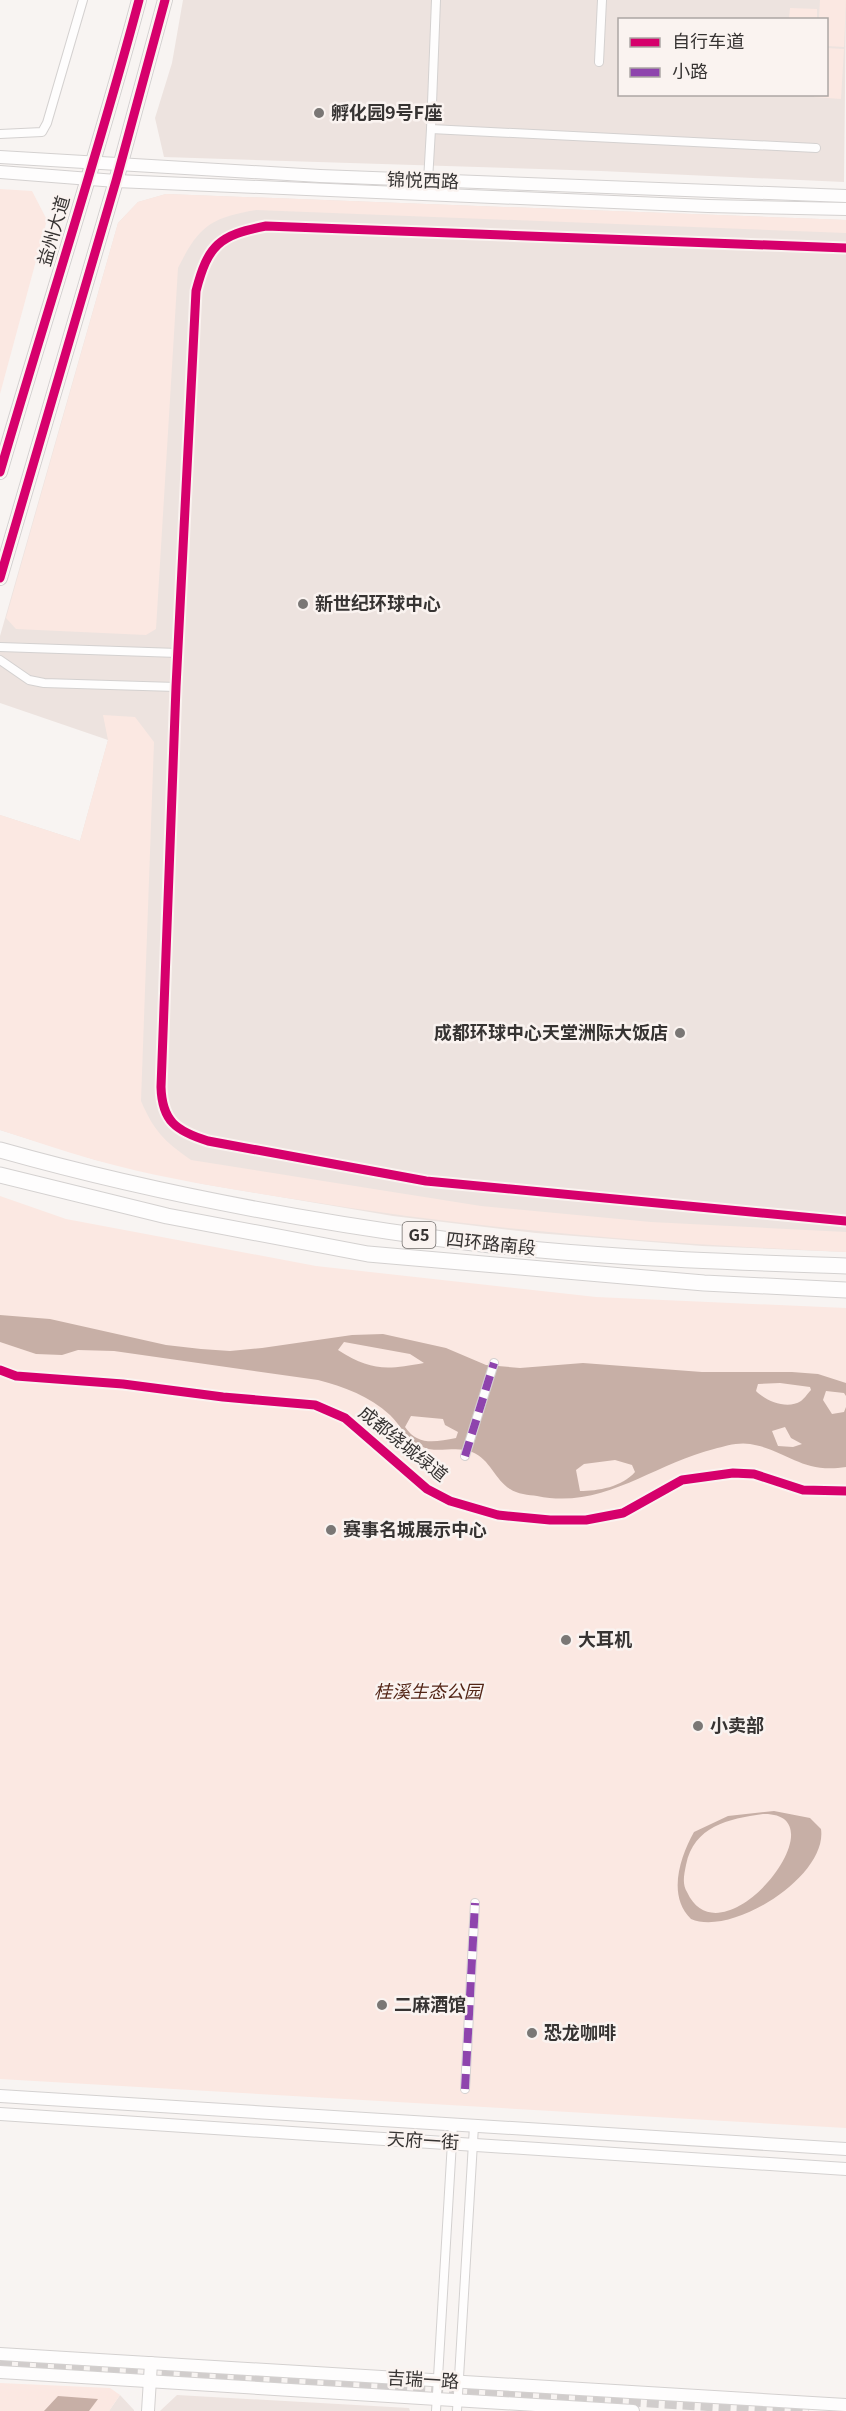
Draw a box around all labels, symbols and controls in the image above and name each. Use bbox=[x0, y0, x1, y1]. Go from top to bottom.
legend bbox=[618, 18, 828, 96]
text: 自行车道 bbox=[672, 27, 744, 53]
text: 小路 bbox=[672, 57, 708, 83]
place label: 孵化园9号F座 bbox=[331, 98, 442, 124]
marker: 孵化园9号F座 bbox=[312, 106, 326, 120]
street label: 锦悦西路 bbox=[387, 165, 460, 193]
street label: 益州大道 bbox=[30, 192, 74, 269]
place label: 新世纪环球中心 bbox=[315, 589, 441, 615]
marker: 新世纪环球中心 bbox=[296, 597, 310, 611]
place label: 成都环球中心天堂洲际大饭店 bbox=[434, 1018, 668, 1044]
marker: 成都环球中心天堂洲际大饭店 bbox=[673, 1026, 687, 1040]
road number: G5 bbox=[402, 1222, 436, 1248]
street label: 四环路南段 bbox=[445, 1224, 537, 1260]
street label: 成都绕城绿道 bbox=[354, 1398, 454, 1487]
place label: 赛事名城展示中心 bbox=[343, 1515, 487, 1541]
marker: 赛事名城展示中心 bbox=[324, 1523, 338, 1537]
place label: 大耳机 bbox=[578, 1625, 632, 1651]
marker: 大耳机 bbox=[559, 1633, 573, 1647]
park label: 桂溪生态公园 bbox=[374, 1677, 485, 1703]
place label: 小卖部 bbox=[710, 1711, 764, 1737]
marker: 小卖部 bbox=[691, 1719, 705, 1733]
place label: 二麻酒馆 bbox=[394, 1990, 466, 2016]
marker: 二麻酒馆 bbox=[375, 1998, 389, 2012]
place label: 恐龙咖啡 bbox=[544, 2018, 616, 2044]
marker: 恐龙咖啡 bbox=[525, 2026, 539, 2040]
street label: 天府一街 bbox=[386, 2124, 460, 2154]
street label: 吉瑞一路 bbox=[386, 2363, 460, 2393]

